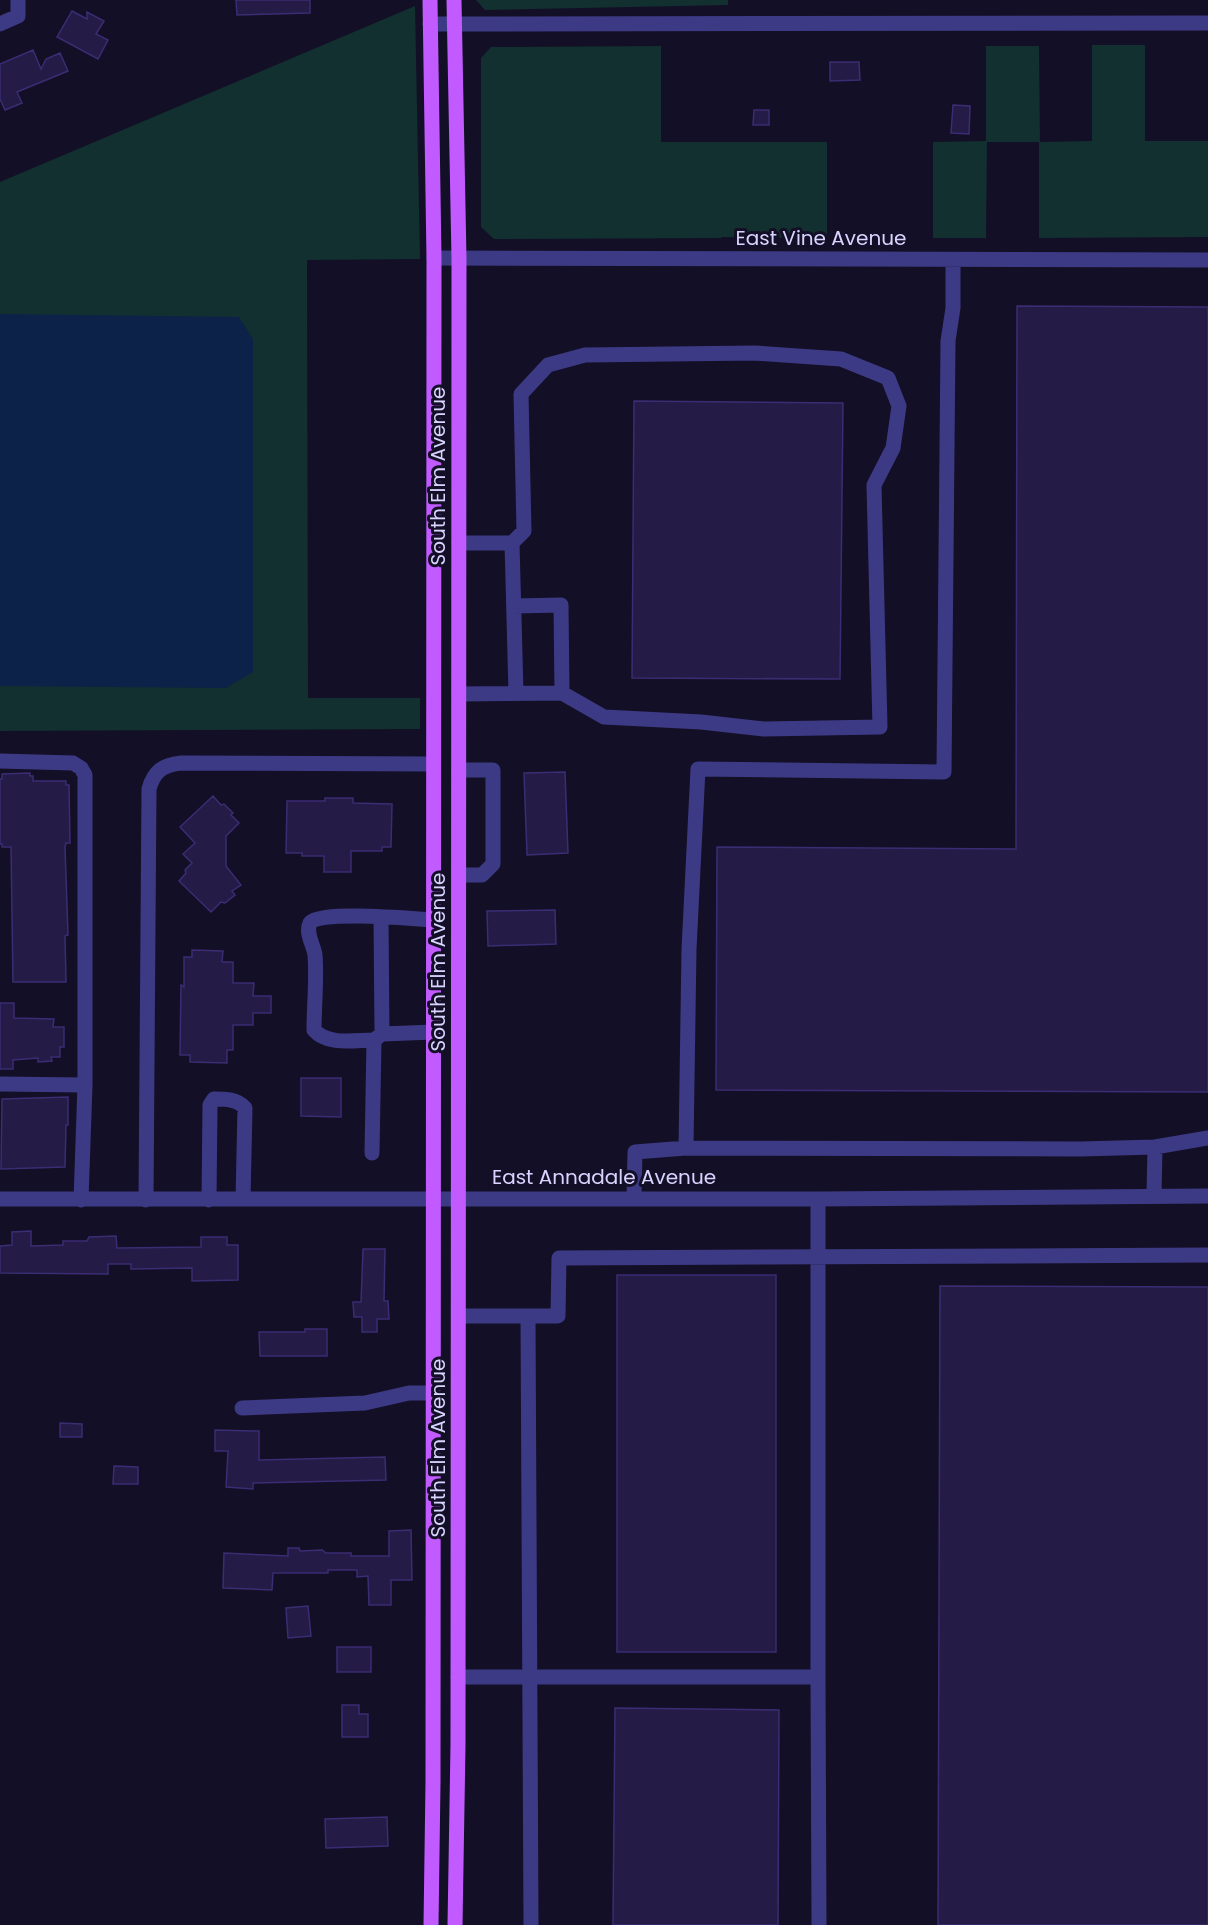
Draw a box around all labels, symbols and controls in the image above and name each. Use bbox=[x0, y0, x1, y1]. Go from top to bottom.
street label: East Vine Avenue bbox=[736, 224, 906, 252]
street label: South Elm Avenue bbox=[424, 387, 452, 565]
street label: South Elm Avenue bbox=[424, 873, 452, 1051]
street label: East Annadale Avenue bbox=[492, 1163, 716, 1191]
street label: South Elm Avenue bbox=[424, 1359, 452, 1537]

